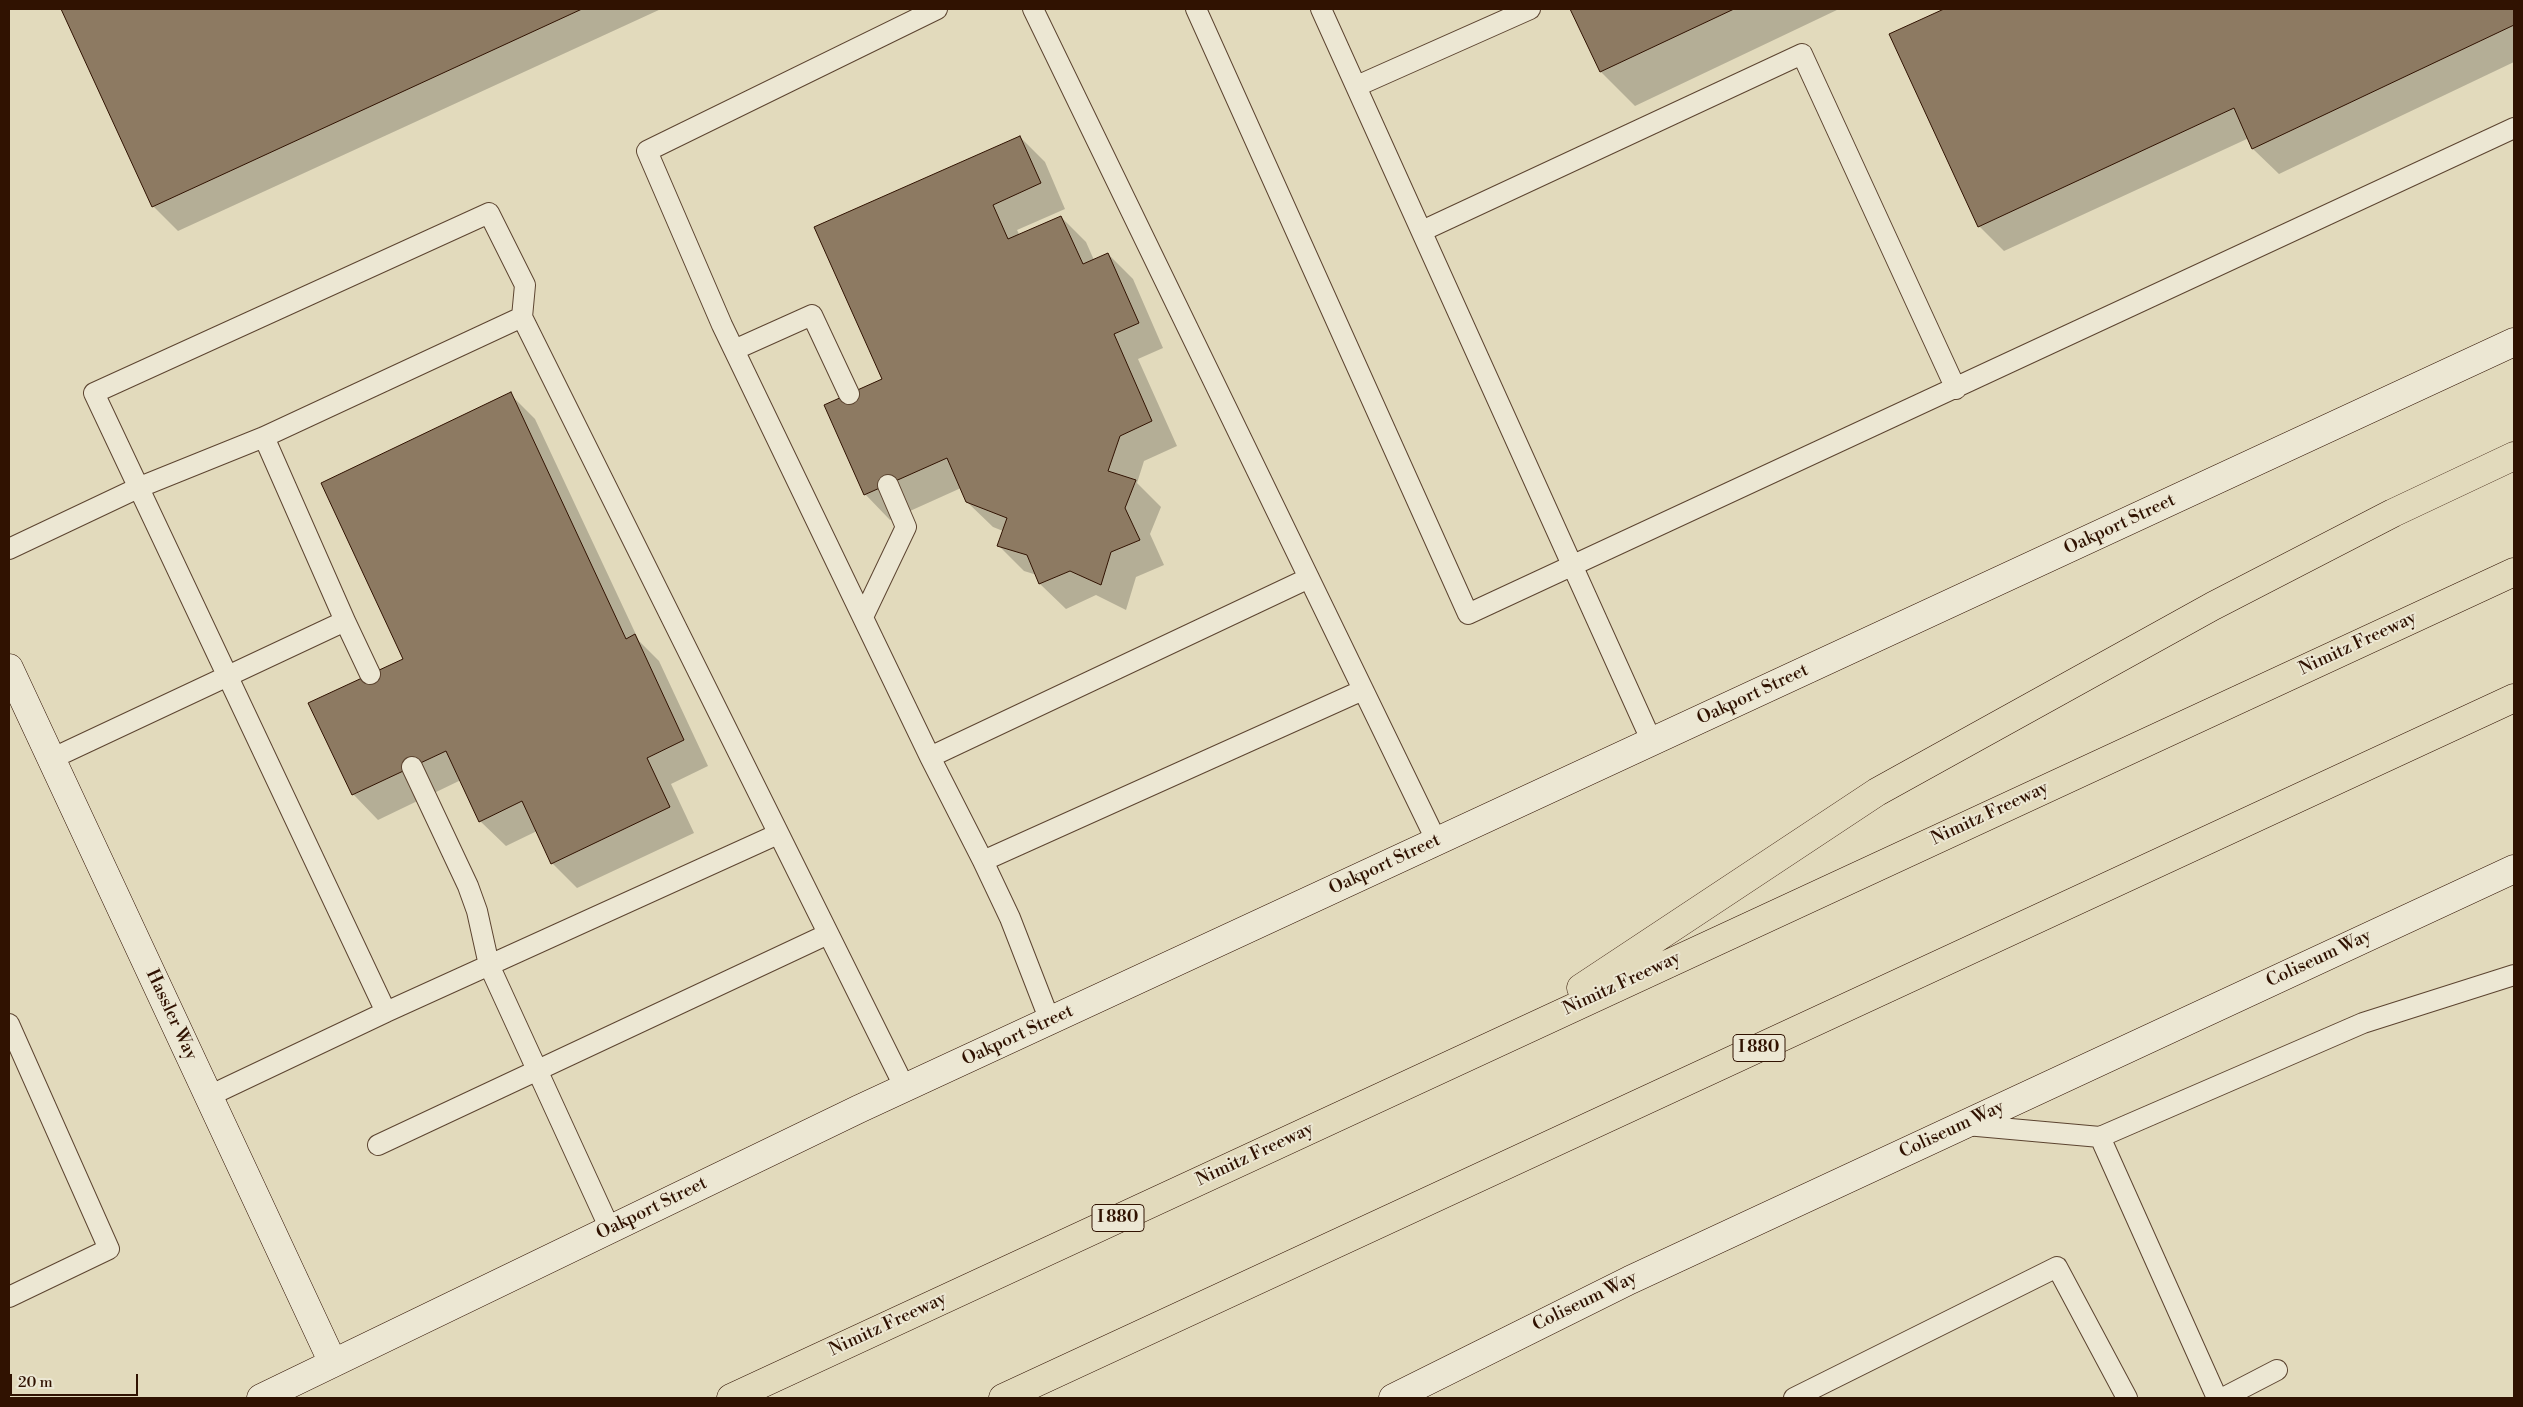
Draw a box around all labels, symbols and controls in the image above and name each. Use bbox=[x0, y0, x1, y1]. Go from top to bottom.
street label: Oakport Street bbox=[2061, 490, 2179, 560]
street label: Nimitz Freeway bbox=[2296, 607, 2420, 681]
street label: Oakport Street bbox=[1694, 660, 1812, 730]
street label: Nimitz Freeway bbox=[1928, 777, 2052, 851]
street label: Oakport Street bbox=[1326, 830, 1444, 900]
street label: Coliseum Way bbox=[2263, 925, 2375, 993]
street label: Nimitz Freeway bbox=[1560, 947, 1684, 1021]
street label: Hassler Way bbox=[140, 966, 202, 1064]
street label: Oakport Street bbox=[959, 1001, 1077, 1071]
road number: I 880 bbox=[1733, 1034, 1785, 1062]
street label: Coliseum Way bbox=[1896, 1096, 2008, 1164]
street label: Nimitz Freeway bbox=[1193, 1118, 1317, 1192]
street label: Oakport Street bbox=[593, 1173, 711, 1245]
road number: I 880 bbox=[1092, 1204, 1144, 1232]
street label: Coliseum Way bbox=[1529, 1267, 1641, 1337]
street label: Nimitz Freeway bbox=[826, 1288, 950, 1362]
scale bar bbox=[12, 1364, 140, 1396]
text: 20 m bbox=[18, 1373, 53, 1392]

